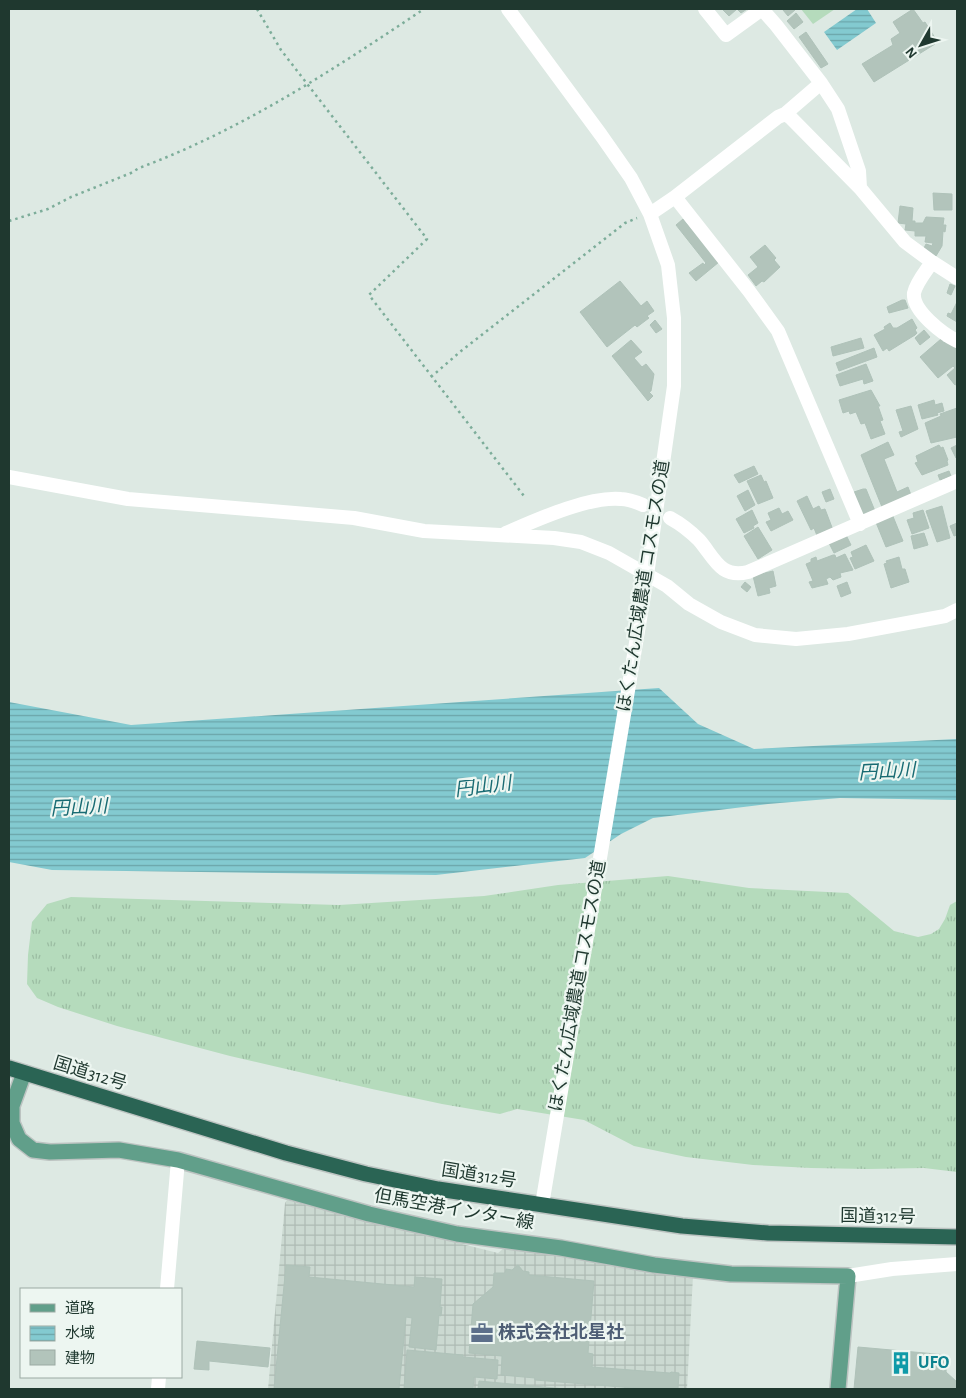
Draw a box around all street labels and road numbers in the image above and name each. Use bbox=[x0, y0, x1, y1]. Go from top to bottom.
street label: ほくたん広域農道 コスモスの道 bbox=[613, 458, 673, 713]
street label: ほくたん広域農道 コスモスの道 bbox=[545, 859, 609, 1113]
street label: 国道312号 bbox=[51, 1052, 129, 1094]
street label: 国道312号 bbox=[440, 1159, 518, 1191]
street label: 但馬空港インター線 bbox=[373, 1185, 536, 1233]
street label: 国道312号 bbox=[840, 1205, 916, 1227]

